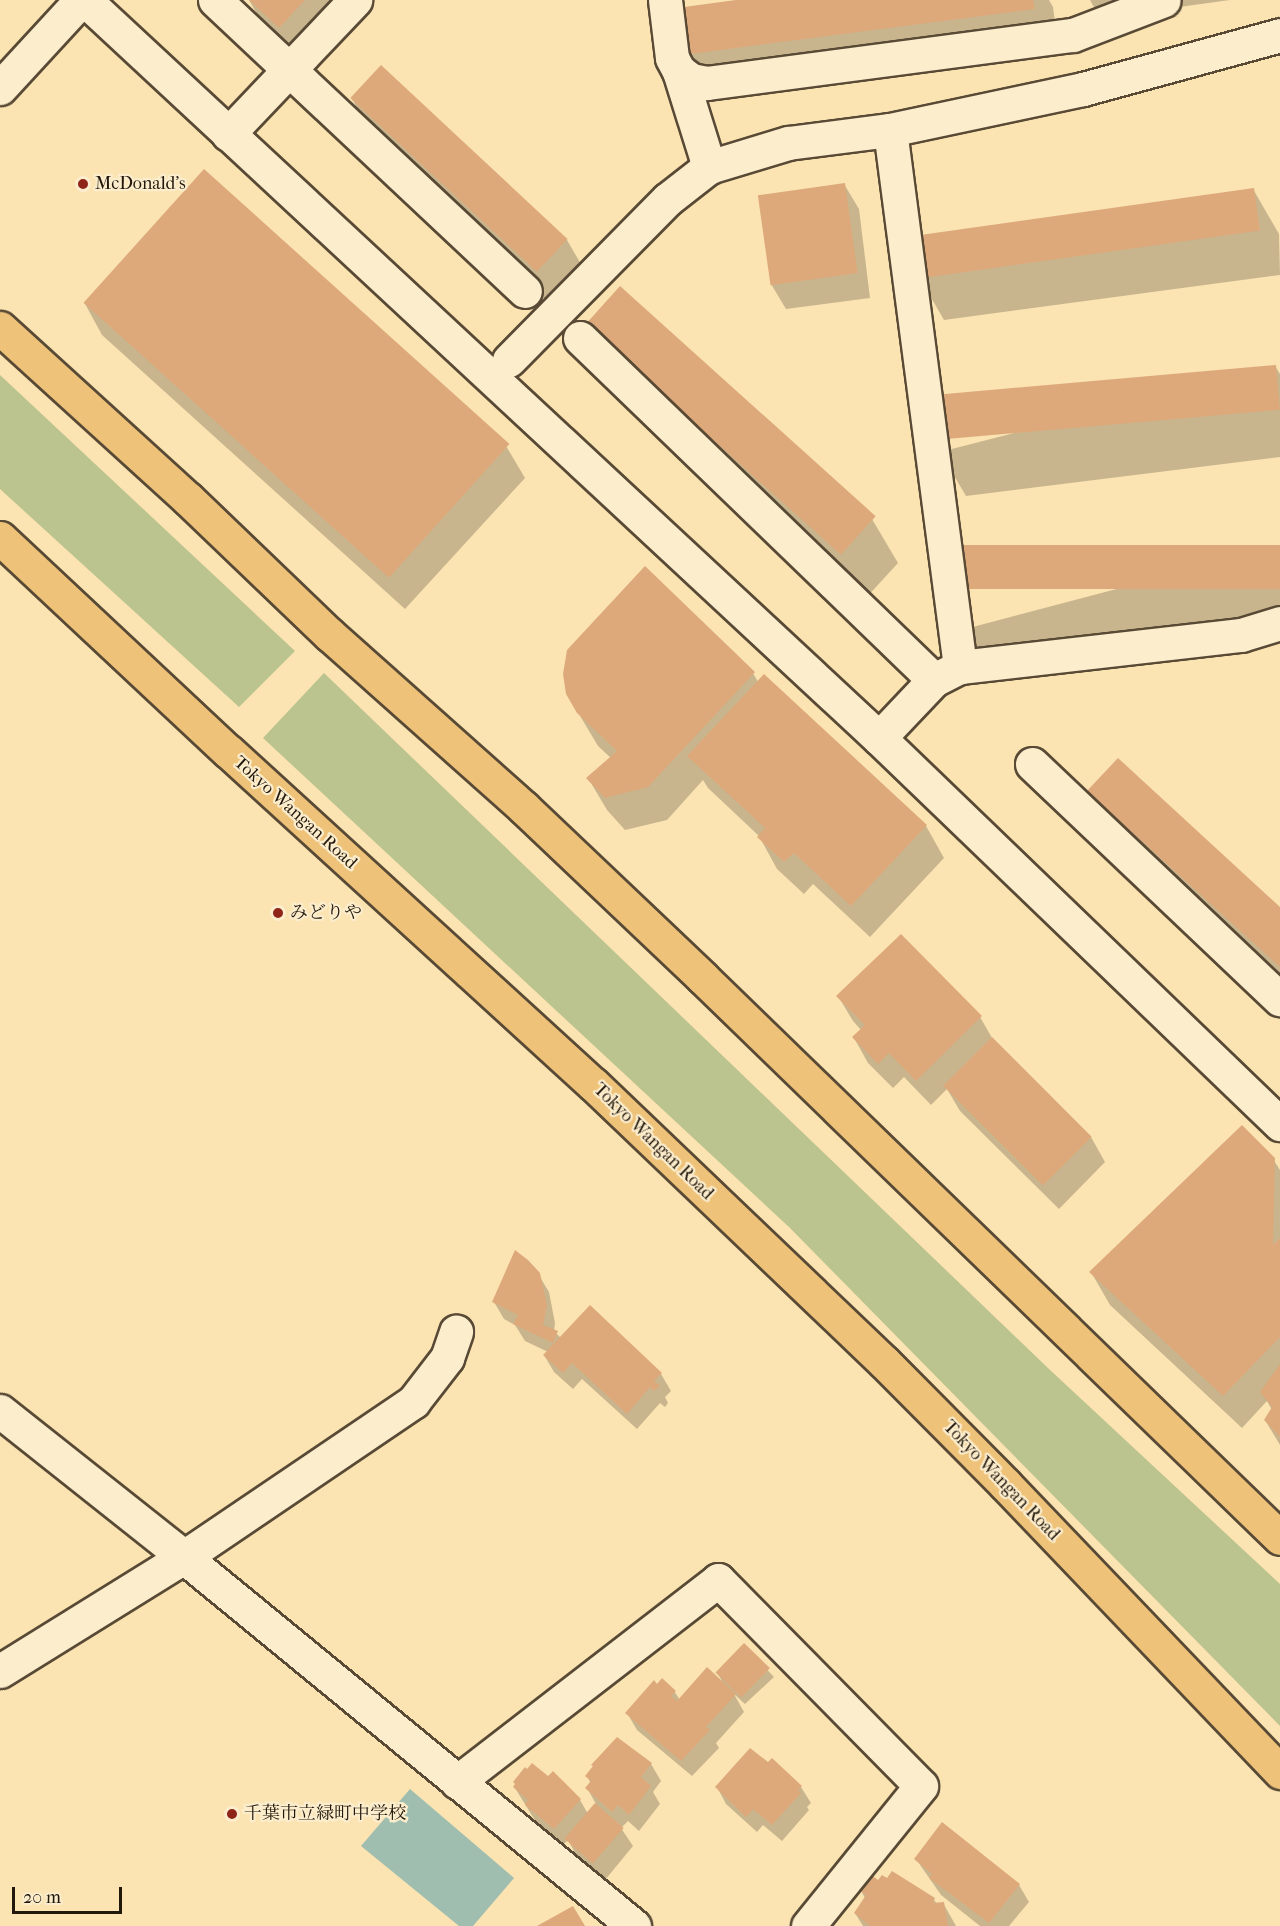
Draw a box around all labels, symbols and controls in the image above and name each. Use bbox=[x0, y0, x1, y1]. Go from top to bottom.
place label: McDonald's bbox=[95, 173, 186, 195]
marker: McDonald's bbox=[76, 177, 90, 191]
street label: Tokyo Wangan Road bbox=[229, 752, 361, 874]
place label: みどりや bbox=[290, 902, 362, 924]
marker: みどりや bbox=[271, 906, 285, 920]
street label: Tokyo Wangan Road bbox=[588, 1079, 718, 1205]
street label: Tokyo Wangan Road bbox=[938, 1416, 1064, 1546]
place label: 千葉市立緑町中学校 bbox=[244, 1803, 406, 1825]
marker: 千葉市立緑町中学校 bbox=[225, 1807, 239, 1821]
scale bar bbox=[15, 1875, 124, 1913]
text: 20 m bbox=[23, 1887, 61, 1908]

